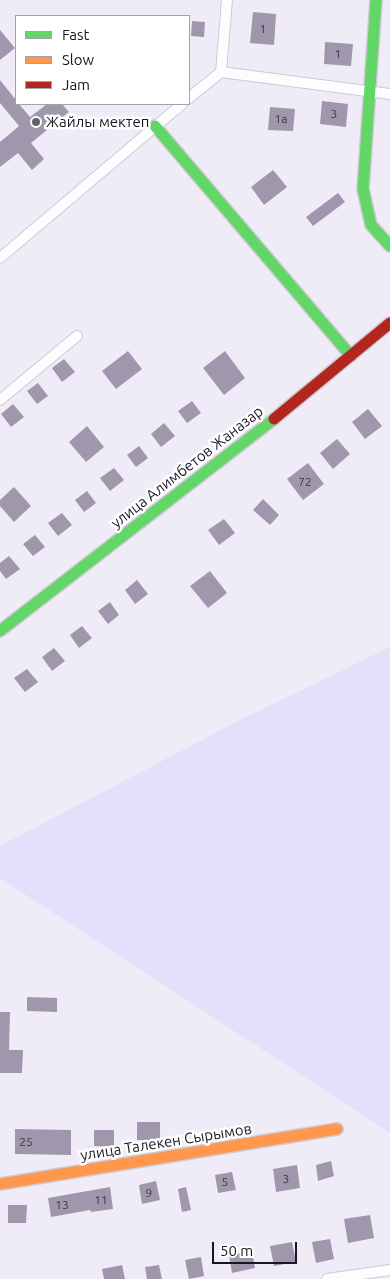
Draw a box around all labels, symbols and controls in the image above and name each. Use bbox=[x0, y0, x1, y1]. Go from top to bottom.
legend bbox=[15, 15, 190, 105]
house number: 1 bbox=[260, 22, 266, 36]
text: Fast bbox=[62, 26, 89, 43]
house number: 1 bbox=[335, 47, 341, 61]
text: Slow bbox=[62, 51, 94, 68]
text: Jam bbox=[62, 76, 90, 93]
house number: 3 bbox=[331, 107, 337, 121]
house number: 1а bbox=[275, 112, 287, 126]
place label: Жайлы мектеп bbox=[46, 113, 149, 131]
marker: Жайлы мектеп bbox=[30, 116, 42, 128]
street label: улица Алимбетов Жаназар bbox=[107, 402, 267, 532]
house number: 72 bbox=[298, 475, 312, 489]
street label: улица Талекен Сырымов bbox=[79, 1120, 253, 1164]
house number: 25 bbox=[19, 1135, 33, 1149]
house number: 3 bbox=[283, 1172, 289, 1186]
house number: 5 bbox=[222, 1175, 228, 1189]
house number: 9 bbox=[146, 1186, 152, 1200]
house number: 11 bbox=[94, 1193, 108, 1207]
house number: 13 bbox=[55, 1198, 69, 1212]
scale bar bbox=[215, 1232, 300, 1264]
text: 50 m bbox=[220, 1242, 253, 1259]

